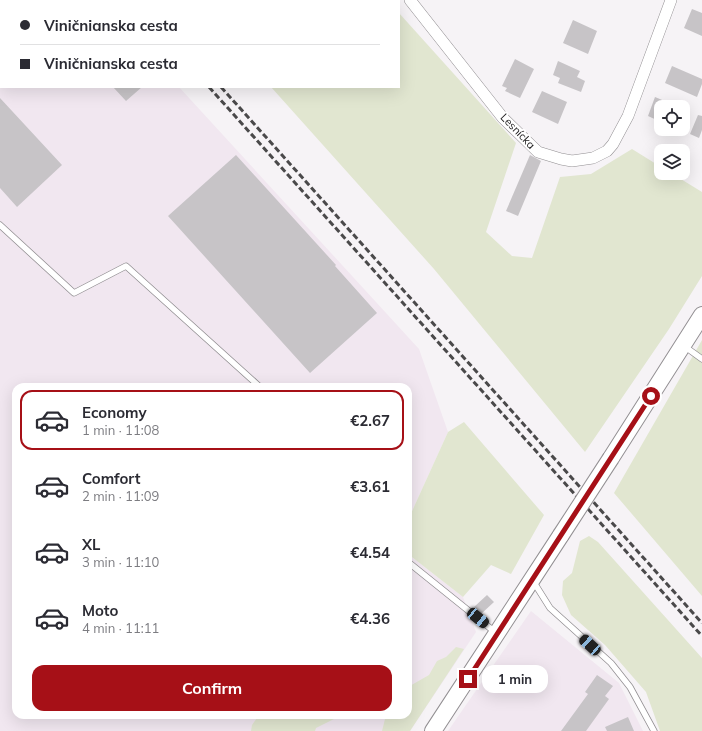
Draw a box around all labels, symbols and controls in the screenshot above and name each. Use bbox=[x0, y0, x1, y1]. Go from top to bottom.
text: Viničnianska cesta bbox=[44, 16, 178, 35]
text: Viničnianska cesta bbox=[44, 54, 178, 73]
map controls bbox=[654, 100, 690, 180]
button: locate bbox=[654, 100, 690, 136]
street label: Lesnícka bbox=[498, 110, 538, 152]
button: layers bbox=[654, 144, 690, 180]
route start bbox=[642, 387, 660, 405]
icon: car bbox=[34, 402, 70, 438]
text: Economy bbox=[82, 403, 147, 422]
text: €2.67 bbox=[350, 411, 390, 430]
text: 1 min · 11:08 bbox=[82, 422, 159, 438]
icon: car bbox=[34, 468, 70, 504]
text: Comfort bbox=[82, 469, 140, 488]
text: €3.61 bbox=[350, 477, 390, 496]
text: 2 min · 11:09 bbox=[82, 488, 159, 504]
icon: car bbox=[34, 534, 70, 570]
text: XL bbox=[82, 535, 100, 554]
text: €4.54 bbox=[350, 543, 390, 562]
text: 3 min · 11:10 bbox=[82, 554, 159, 570]
icon: car bbox=[34, 600, 70, 636]
text: Moto bbox=[82, 601, 118, 620]
car bbox=[465, 606, 491, 630]
text: €4.36 bbox=[350, 609, 390, 628]
text: 4 min · 11:11 bbox=[82, 620, 159, 636]
car bbox=[577, 633, 603, 657]
button: Confirm bbox=[32, 665, 392, 711]
callout: 1 min bbox=[482, 665, 548, 693]
route end bbox=[459, 670, 477, 688]
text: 1 min bbox=[498, 671, 532, 687]

